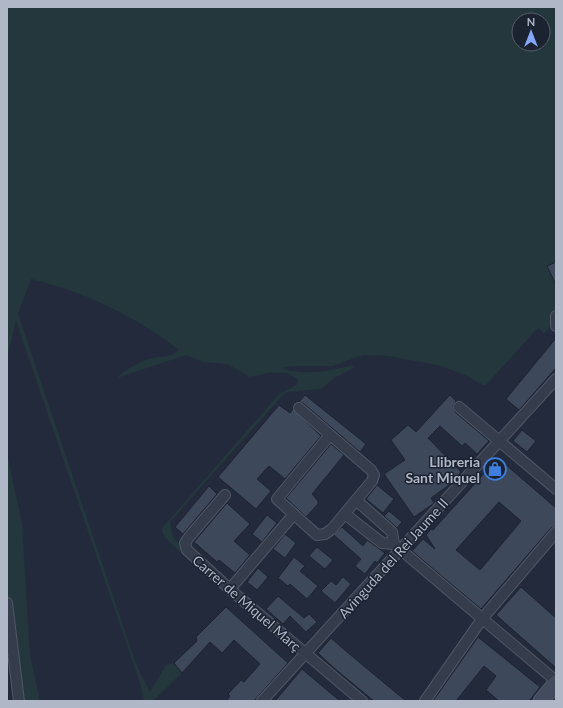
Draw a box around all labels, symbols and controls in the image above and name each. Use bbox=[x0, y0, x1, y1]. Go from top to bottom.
north arrow bbox=[511, 12, 551, 52]
text: N bbox=[527, 15, 535, 28]
place label: Llibreria Sant Miquel bbox=[405, 453, 480, 486]
shop icon: Llibreria Sant Miquel bbox=[482, 456, 508, 482]
street label: Avinguda del Rei Jaume II bbox=[335, 494, 451, 622]
street label: Carrer de Miquel Març bbox=[189, 551, 305, 655]

